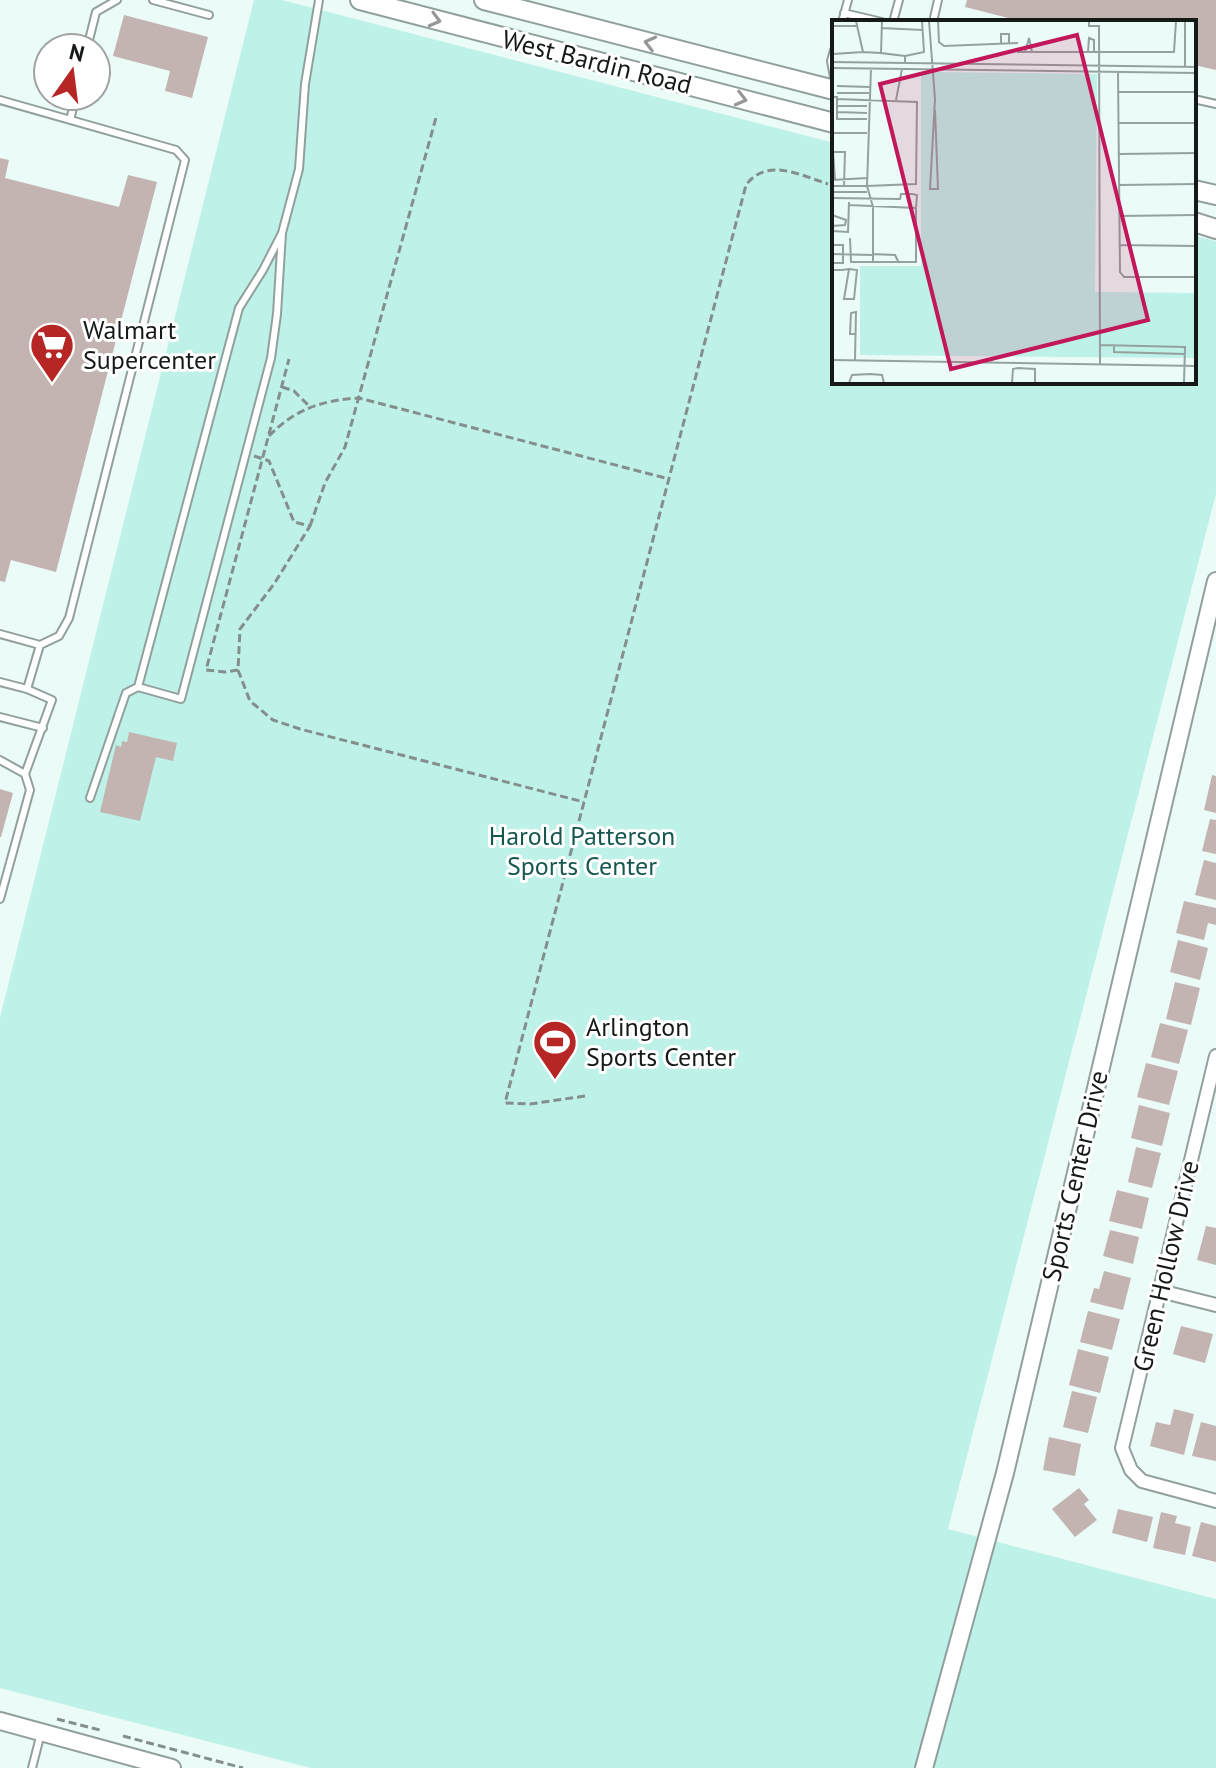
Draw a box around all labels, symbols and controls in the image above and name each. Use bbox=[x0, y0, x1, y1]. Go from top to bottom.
one-way arrow bbox=[428, 11, 442, 27]
inset map bbox=[832, 20, 1196, 384]
street label: West Bardin Road bbox=[499, 22, 695, 101]
north arrow bbox=[32, 32, 112, 112]
one-way arrow bbox=[644, 35, 657, 52]
text: N bbox=[66, 37, 87, 68]
one-way arrow bbox=[734, 90, 748, 107]
place label: Walmart Supercenter bbox=[83, 313, 216, 376]
supermarket icon: Walmart Supercenter bbox=[28, 321, 76, 384]
park label: Harold Patterson Sports Center bbox=[489, 819, 675, 882]
place label: Arlington Sports Center bbox=[586, 1010, 736, 1073]
sports icon: Arlington Sports Center bbox=[531, 1018, 579, 1081]
street label: Sports Center Drive bbox=[1034, 1067, 1115, 1284]
street label: Green Hollow Drive bbox=[1125, 1157, 1206, 1375]

